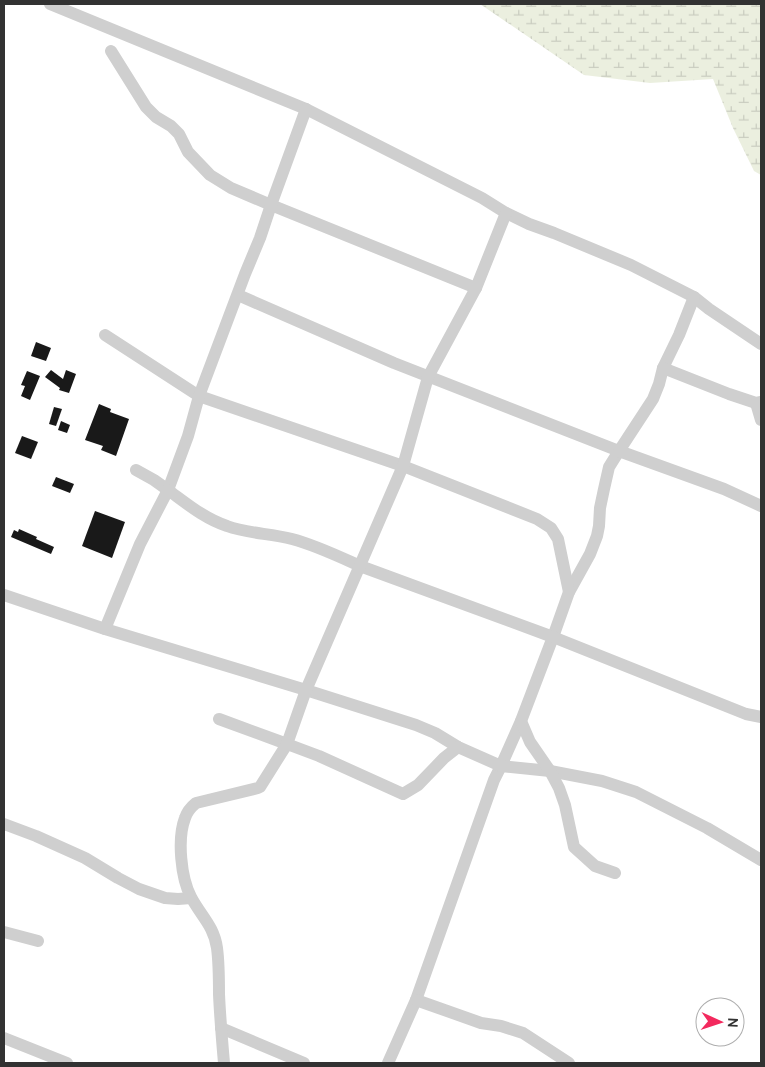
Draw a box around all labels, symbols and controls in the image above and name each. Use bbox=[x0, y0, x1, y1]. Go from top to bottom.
north arrow bbox=[695, 997, 745, 1047]
text: N bbox=[724, 1017, 742, 1028]

